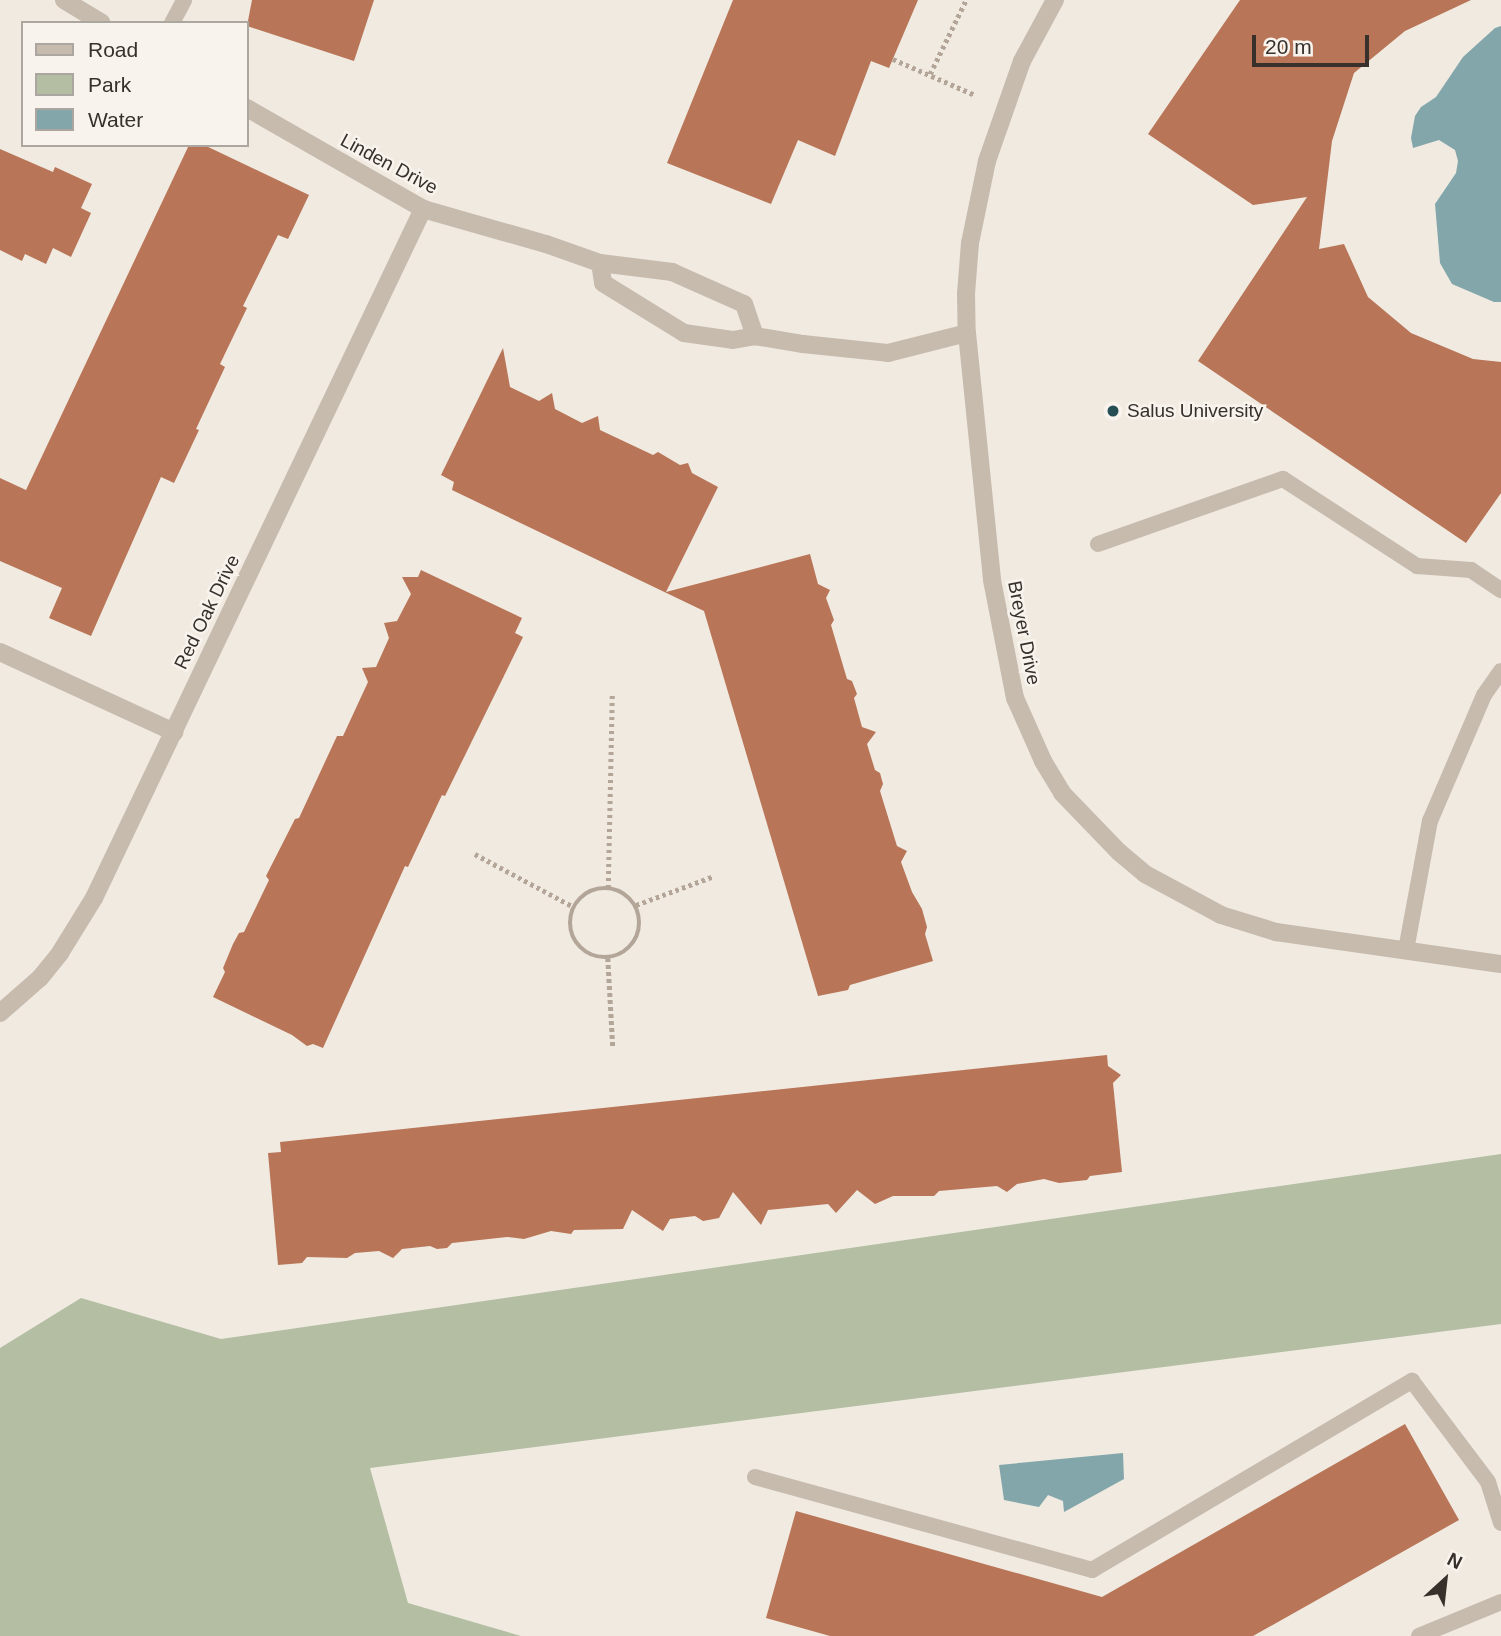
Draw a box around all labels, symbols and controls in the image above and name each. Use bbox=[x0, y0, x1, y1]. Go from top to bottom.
legend bbox=[21, 21, 248, 147]
scale bar bbox=[1256, 21, 1373, 65]
text: 20 m bbox=[1265, 35, 1312, 58]
text: Road bbox=[88, 38, 138, 61]
text: Park bbox=[88, 73, 131, 96]
text: Water bbox=[88, 108, 143, 131]
street label: Linden Drive bbox=[337, 129, 441, 199]
place label: Salus University bbox=[1127, 400, 1263, 422]
marker: Salus University bbox=[1105, 403, 1121, 419]
street label: Red Oak Drive bbox=[169, 551, 245, 673]
street label: Breyer Drive bbox=[1003, 579, 1045, 687]
north arrow bbox=[1410, 1545, 1480, 1615]
text: N bbox=[1444, 1548, 1466, 1573]

